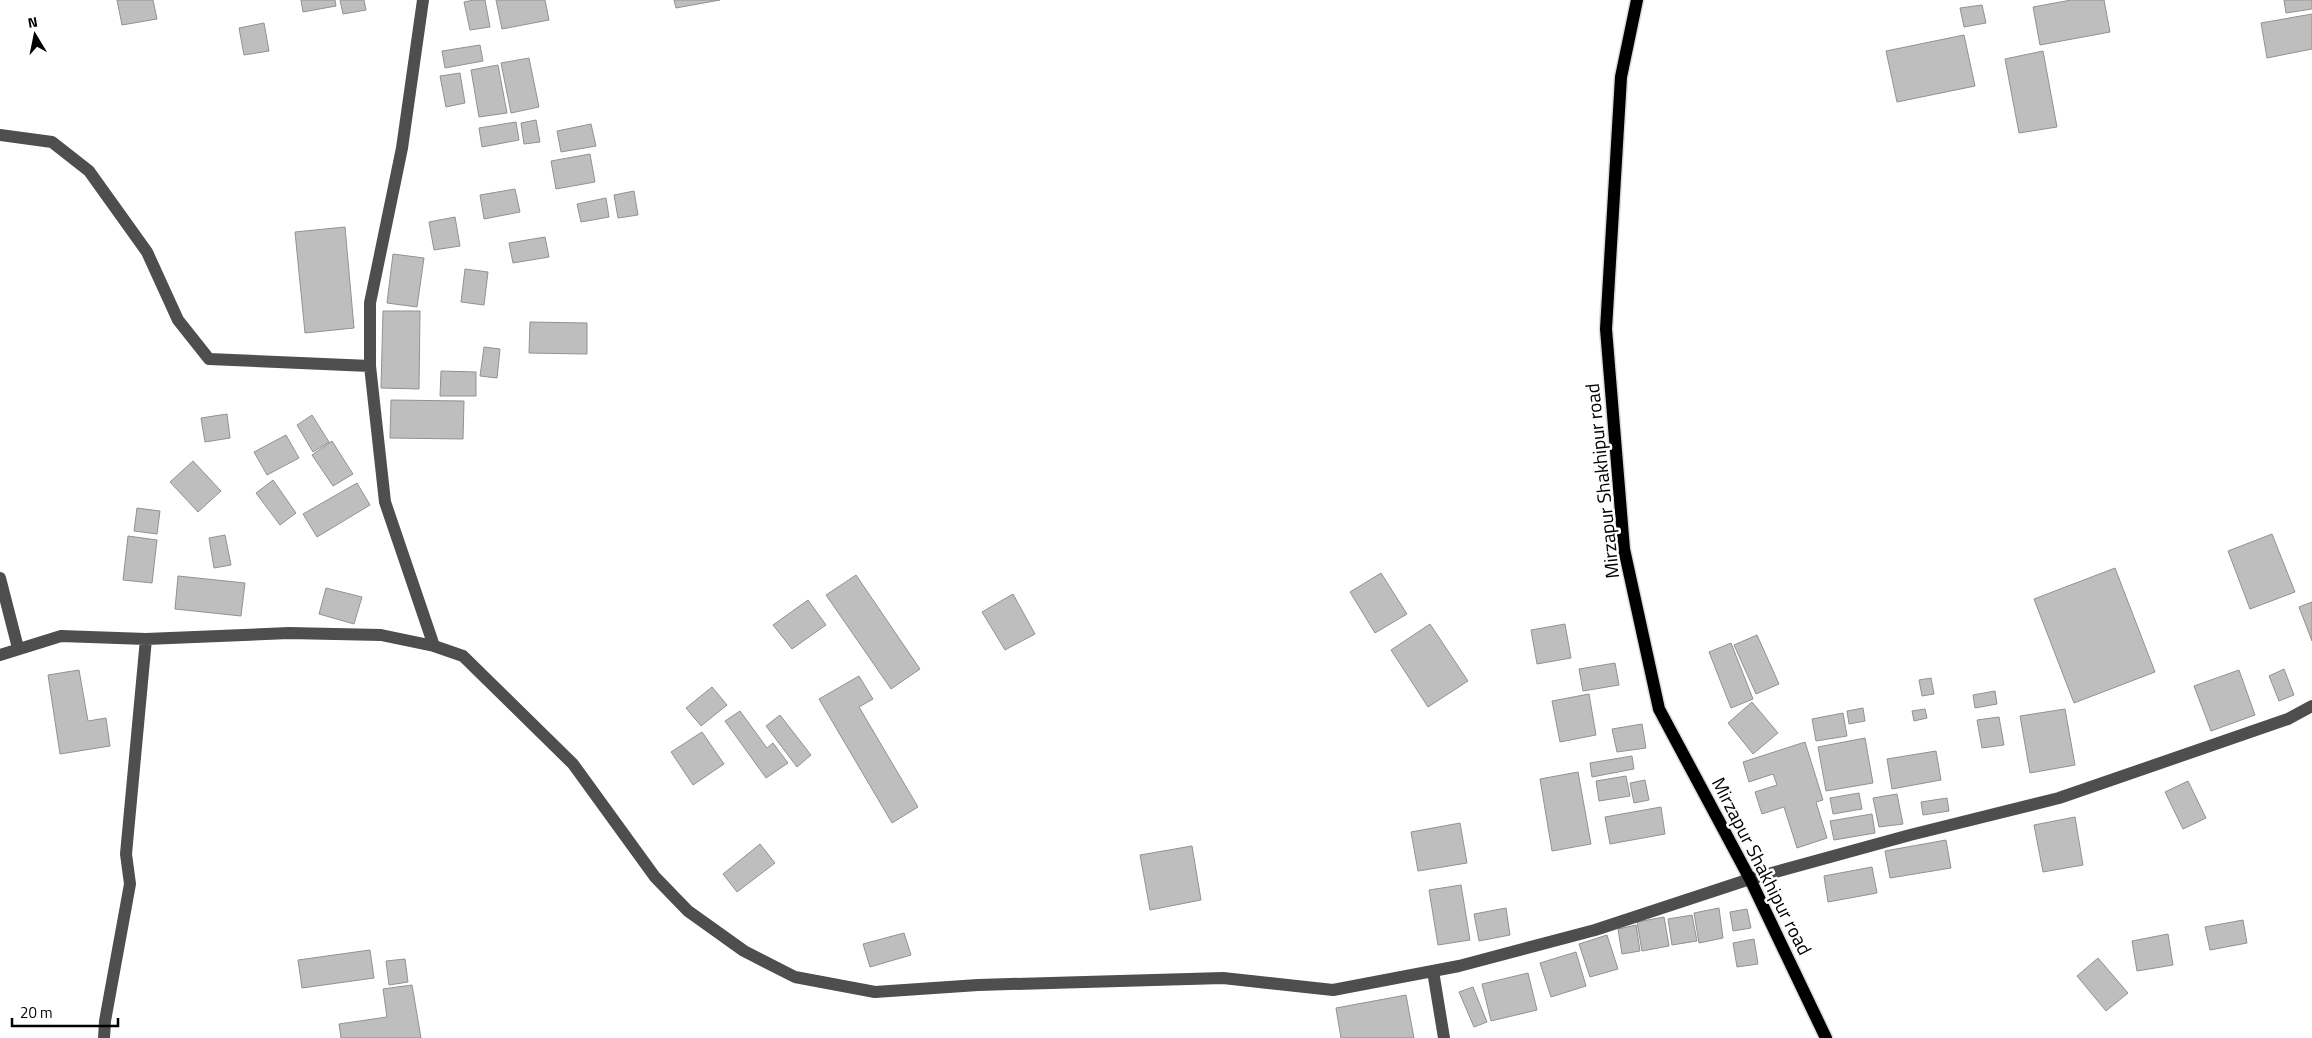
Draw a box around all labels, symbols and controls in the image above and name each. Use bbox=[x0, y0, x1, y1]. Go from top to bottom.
north arrow bbox=[10, 10, 60, 60]
text: N bbox=[26, 11, 39, 33]
street label: Mirzapur Shakhipur road bbox=[1577, 382, 1626, 580]
street label: Mirzapur Shakhipur road bbox=[1705, 772, 1820, 960]
scale bar bbox=[12, 996, 119, 1028]
text: 20 m bbox=[20, 1001, 53, 1024]

